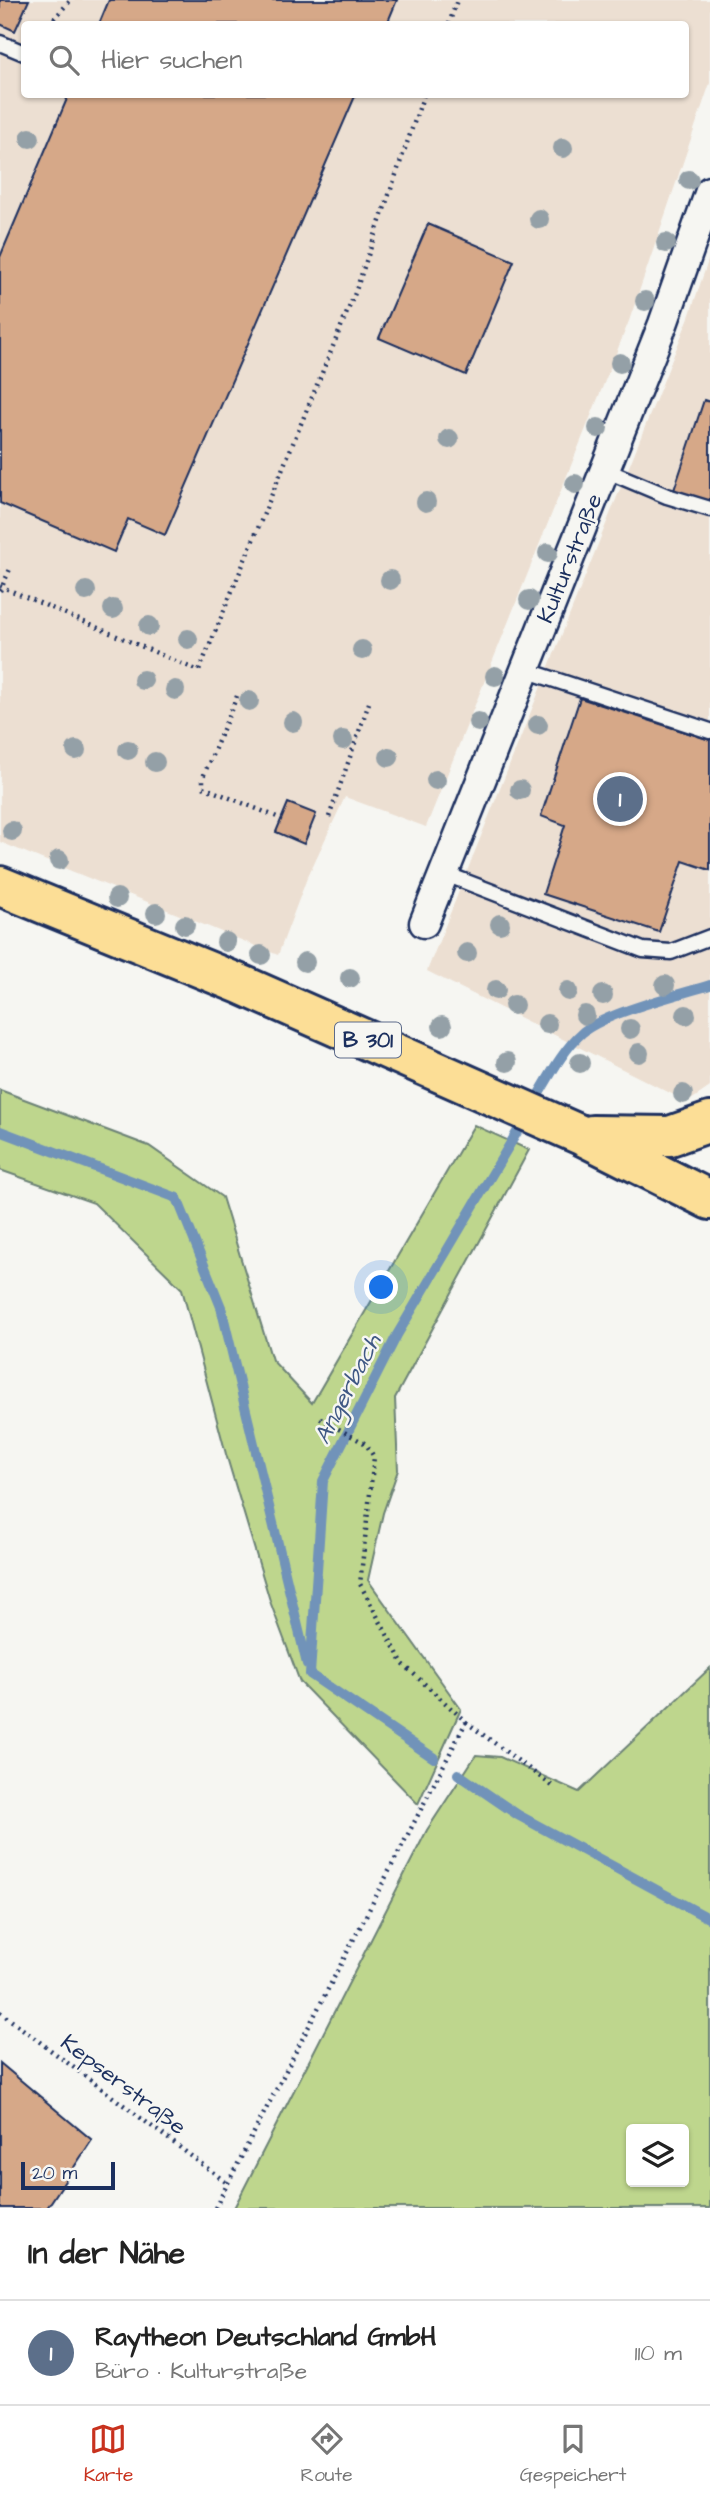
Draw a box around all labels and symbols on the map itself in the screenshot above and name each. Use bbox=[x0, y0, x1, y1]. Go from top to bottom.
street label: Kulturstraße bbox=[529, 489, 610, 628]
pin: 1 bbox=[597, 773, 643, 825]
road number: B 301 bbox=[335, 1023, 401, 1058]
your location bbox=[364, 1270, 398, 1304]
water label: Angerbach bbox=[306, 1328, 391, 1451]
street label: Kepserstraße bbox=[54, 2027, 193, 2143]
scale bar bbox=[21, 2159, 116, 2191]

